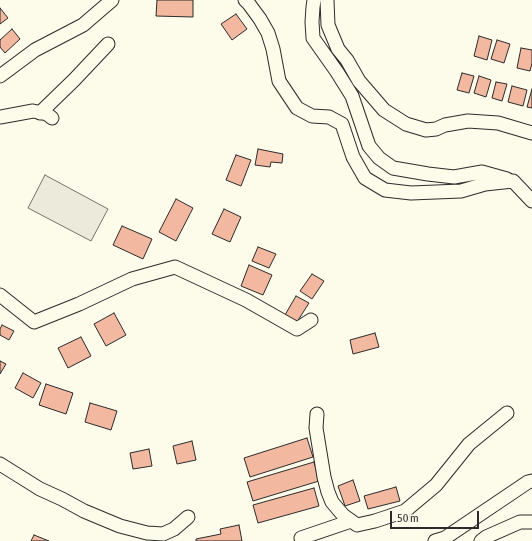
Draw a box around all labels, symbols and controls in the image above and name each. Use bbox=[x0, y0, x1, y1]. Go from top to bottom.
scale bar bbox=[392, 503, 481, 529]
text: 50 m bbox=[397, 511, 419, 525]

